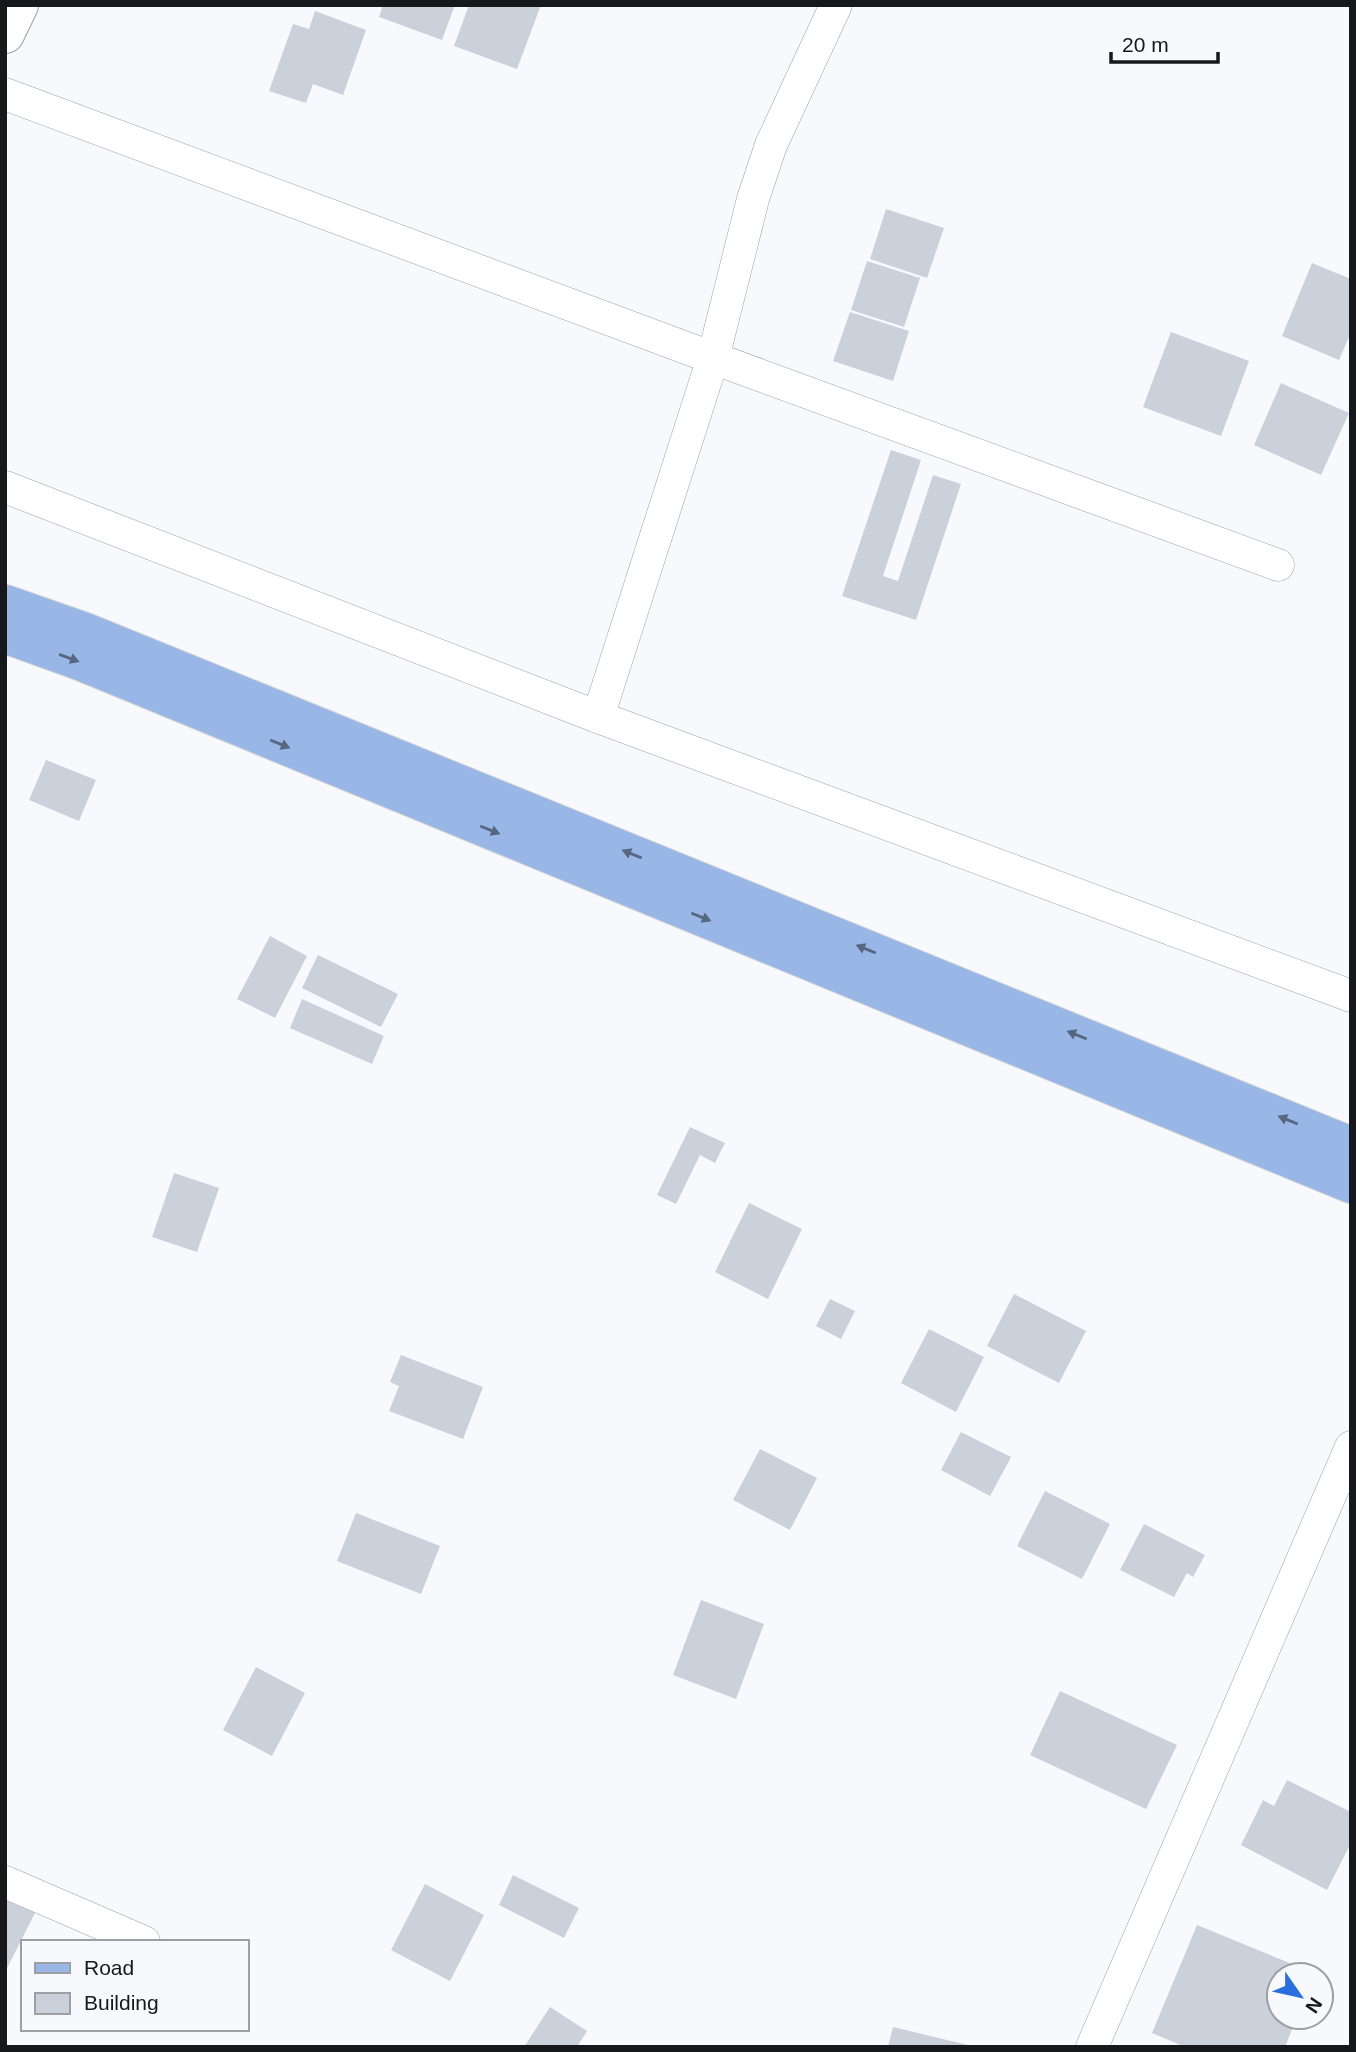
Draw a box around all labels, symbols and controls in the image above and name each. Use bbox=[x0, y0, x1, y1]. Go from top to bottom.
scale bar bbox=[1111, 21, 1218, 65]
text: 20 m bbox=[1122, 33, 1169, 56]
one-way arrow bbox=[59, 652, 80, 663]
one-way arrow bbox=[270, 738, 291, 749]
one-way arrow bbox=[480, 825, 501, 836]
one-way arrow bbox=[622, 849, 643, 860]
one-way arrow bbox=[690, 911, 711, 922]
one-way arrow bbox=[855, 944, 876, 955]
one-way arrow bbox=[1066, 1029, 1087, 1040]
one-way arrow bbox=[1277, 1115, 1298, 1126]
legend bbox=[21, 1940, 248, 2031]
text: Road bbox=[84, 1956, 134, 1979]
north arrow bbox=[1265, 1961, 1335, 2031]
text: Building bbox=[84, 1991, 159, 2014]
text: N bbox=[1301, 1994, 1326, 2017]

